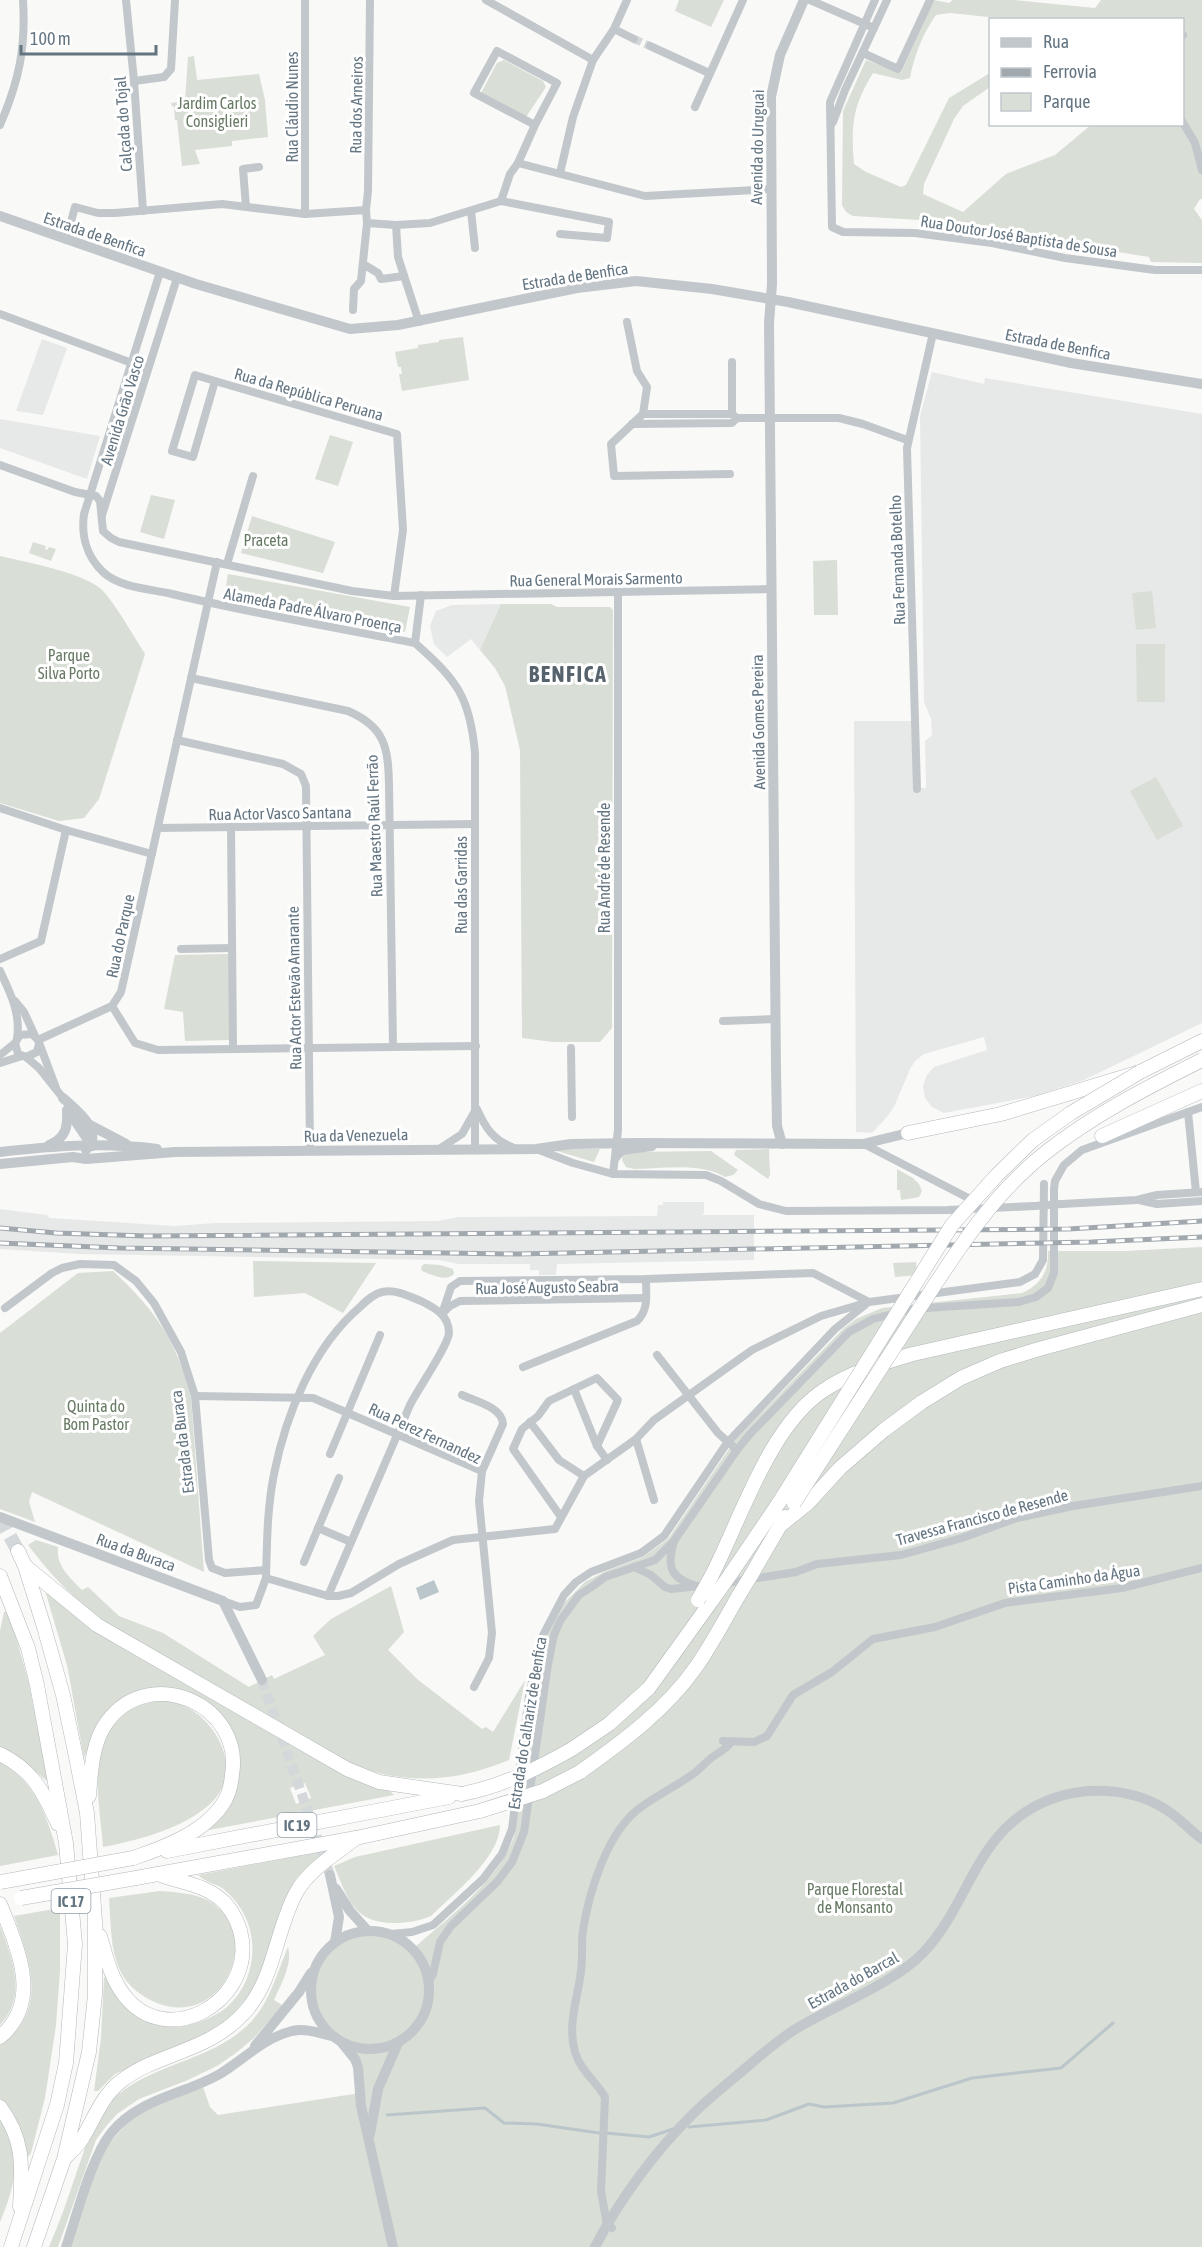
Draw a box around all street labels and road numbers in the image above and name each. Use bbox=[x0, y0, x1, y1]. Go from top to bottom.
street label: Rua Cláudio Nunes bbox=[283, 51, 301, 162]
street label: Rua dos Arneiros bbox=[346, 56, 366, 154]
street label: Calçada do Tojal bbox=[111, 75, 136, 172]
street label: Avenida do Uruguai bbox=[747, 89, 768, 205]
street label: Estrada de Benfica bbox=[41, 208, 149, 260]
street label: Rua Doutor José Baptista de Sousa bbox=[919, 212, 1119, 261]
street label: Estrada de Benfica bbox=[521, 259, 629, 293]
street label: Estrada de Benfica bbox=[1004, 325, 1112, 363]
street label: Avenida Grão Vasco bbox=[97, 353, 147, 467]
street label: Rua da República Peruana bbox=[232, 364, 386, 425]
street label: Rua Fernanda Botelho bbox=[886, 495, 908, 625]
street label: Rua General Morais Sarmento bbox=[509, 568, 683, 590]
street label: Alameda Padre Álvaro Proença bbox=[222, 584, 403, 637]
street label: Avenida Gomes Pereira bbox=[748, 654, 768, 790]
street label: Rua Maestro Raúl Ferrão bbox=[363, 754, 385, 898]
street label: Rua Actor Vasco Santana bbox=[208, 803, 352, 823]
street label: Rua André de Resende bbox=[595, 803, 613, 933]
street label: Rua das Garridas bbox=[452, 836, 470, 934]
street label: Rua do Parque bbox=[102, 893, 139, 980]
street label: Rua Actor Estevão Amarante bbox=[284, 906, 304, 1070]
street label: Rua da Venezuela bbox=[304, 1125, 408, 1145]
street label: Rua José Augusto Seabra bbox=[475, 1277, 619, 1298]
street label: Estrada da Buraca bbox=[167, 1389, 197, 1495]
street label: Rua Perez Fernandez bbox=[366, 1399, 484, 1467]
street label: Travessa Francisco de Resende bbox=[894, 1485, 1070, 1549]
street label: Rua da Buraca bbox=[94, 1529, 178, 1575]
street label: Pista Caminho da Água bbox=[1007, 1561, 1141, 1598]
street label: Estrada do Calhariz de Benfica bbox=[504, 1635, 550, 1811]
road number: IC 19 bbox=[278, 1813, 316, 1837]
road number: IC 17 bbox=[52, 1889, 90, 1913]
street label: Estrada do Barcal bbox=[805, 1947, 902, 2012]

